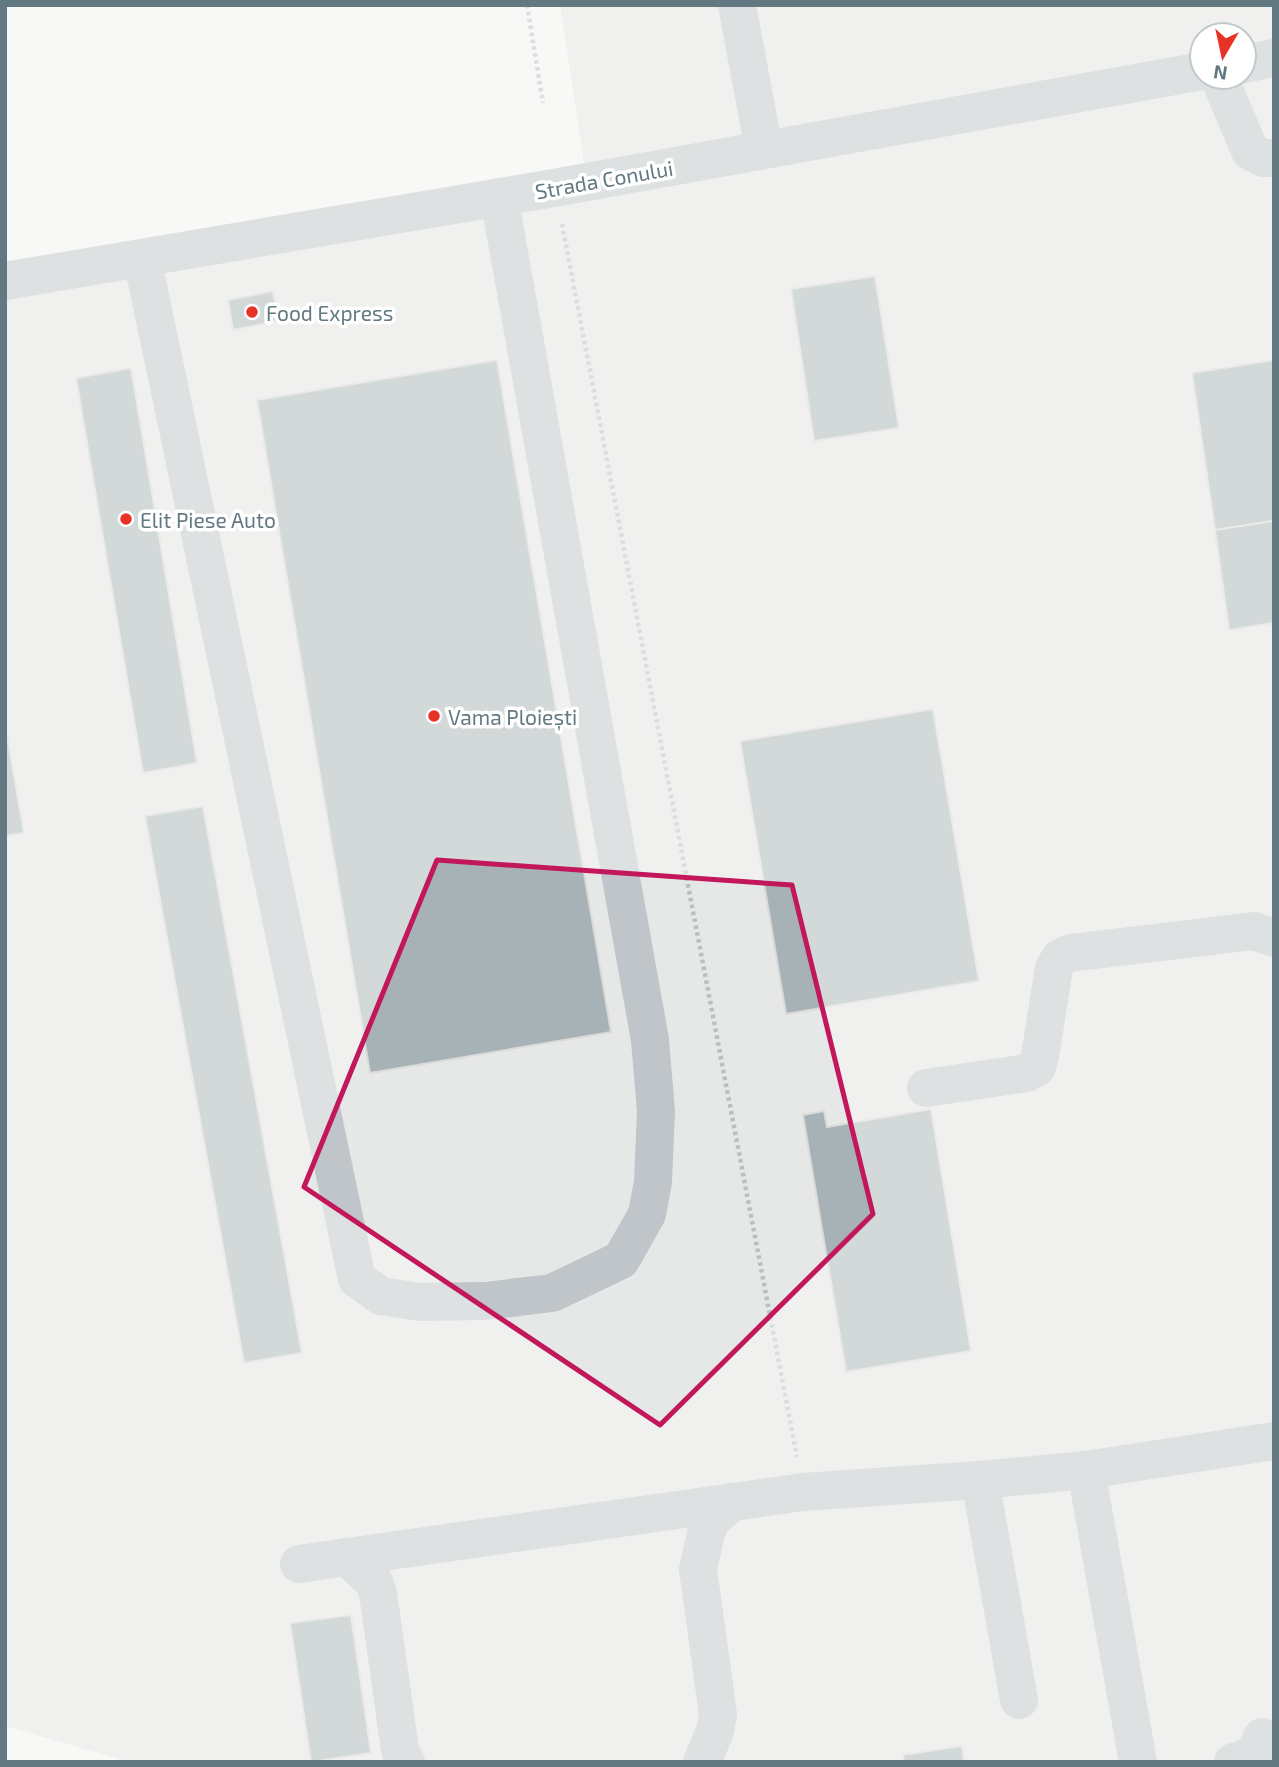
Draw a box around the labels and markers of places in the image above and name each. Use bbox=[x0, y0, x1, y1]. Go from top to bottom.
place label: Food Express bbox=[266, 300, 393, 325]
marker: Food Express bbox=[244, 304, 260, 320]
place label: Elit Piese Auto bbox=[140, 507, 276, 532]
marker: Elit Piese Auto bbox=[118, 511, 134, 527]
place label: Vama Ploiești bbox=[448, 704, 577, 731]
marker: Vama Ploiești bbox=[426, 708, 442, 724]

